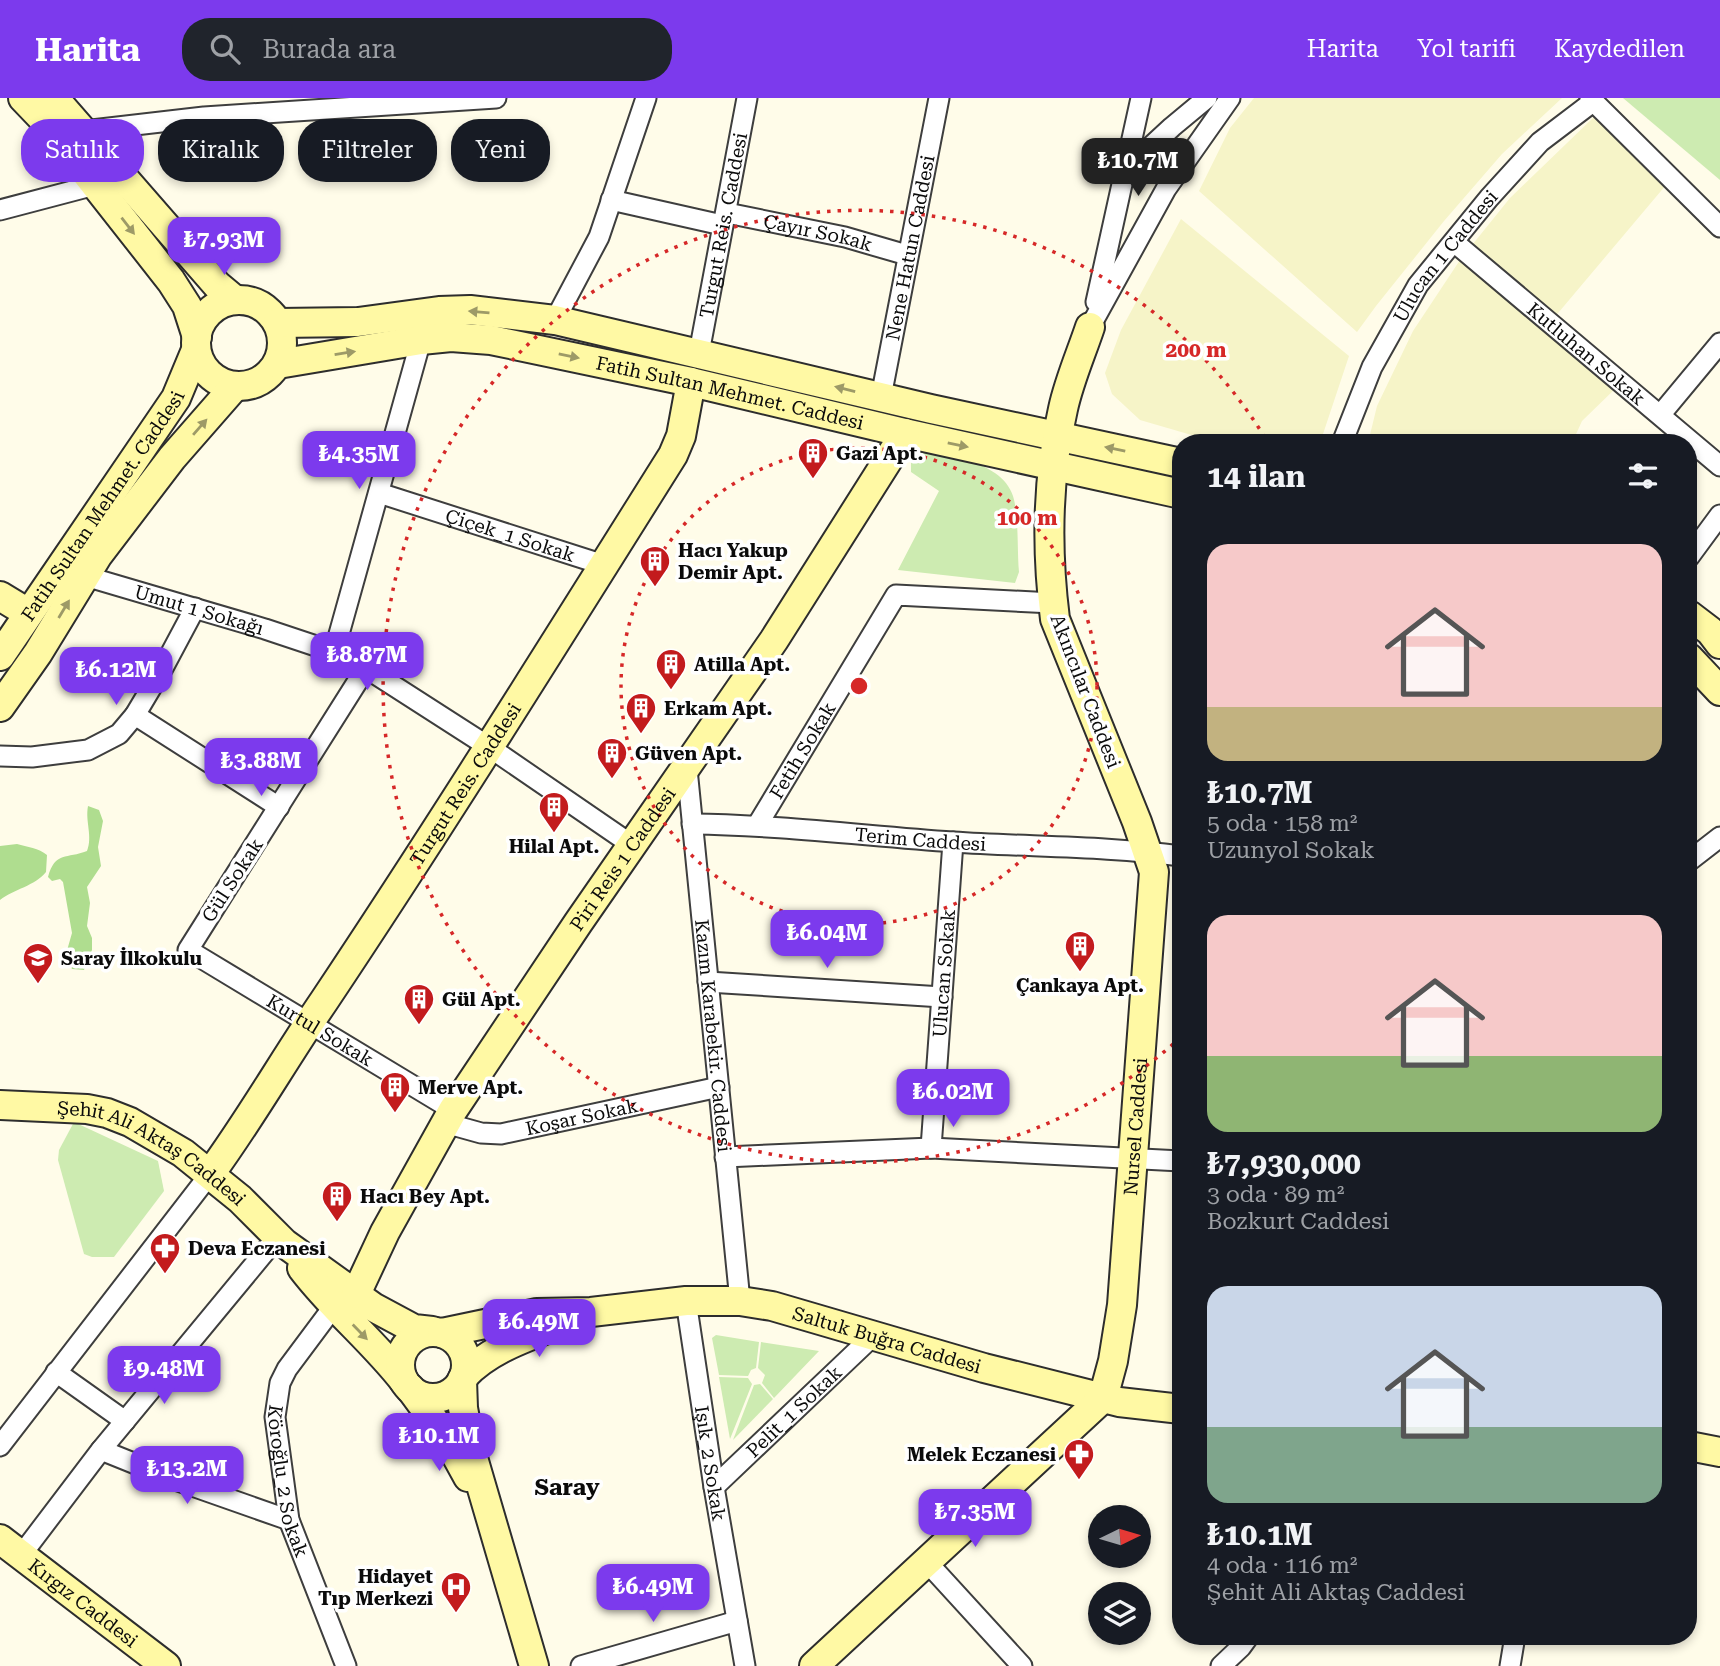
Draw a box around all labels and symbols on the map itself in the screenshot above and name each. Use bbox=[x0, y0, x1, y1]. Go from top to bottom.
street label: Turgut Reis. Caddesi bbox=[695, 131, 752, 320]
pin: ₺10.7M bbox=[1081, 139, 1195, 198]
street label: Nene Hatun Caddesi bbox=[881, 153, 940, 343]
street label: Ulucan 1 Caddesi bbox=[1388, 185, 1503, 326]
street label: Çayır Sokak bbox=[761, 210, 875, 256]
one-way arrow bbox=[120, 218, 135, 235]
pin: ₺7.93M bbox=[167, 218, 281, 277]
street label: Kutluhan Sokak bbox=[1522, 298, 1650, 410]
one-way arrow bbox=[468, 306, 490, 317]
text: 200 m bbox=[1166, 338, 1226, 362]
one-way arrow bbox=[334, 347, 356, 358]
one-way arrow bbox=[558, 351, 580, 362]
street label: Fatih Sultan Mehmet. Caddesi bbox=[594, 351, 866, 435]
one-way arrow bbox=[834, 383, 856, 394]
street label: Fatih Sultan Mehmet. Caddesi bbox=[16, 388, 190, 626]
one-way arrow bbox=[192, 418, 208, 436]
pin: ₺4.35M bbox=[302, 432, 416, 491]
building icon: Gazi Apt. bbox=[796, 436, 830, 480]
one-way arrow bbox=[947, 440, 969, 451]
place label: Gazi Apt. bbox=[836, 442, 923, 465]
one-way arrow bbox=[1104, 443, 1126, 454]
street label: Çiçek_1 Sokak bbox=[443, 504, 578, 567]
text: 100 m bbox=[997, 506, 1057, 530]
place label: Hacı Yakup Demir Apt. bbox=[678, 539, 788, 584]
building icon: Hacı Yakup Demir Apt. bbox=[638, 544, 672, 588]
street label: Umut 1 Sokağı bbox=[132, 580, 266, 640]
one-way arrow bbox=[58, 600, 71, 619]
street label: Akıncılar Caddesi bbox=[1046, 611, 1125, 771]
pin: ₺8.87M bbox=[310, 632, 424, 692]
building icon: Atilla Apt. bbox=[654, 647, 688, 691]
pin: ₺6.12M bbox=[59, 648, 173, 707]
place label: Atilla Apt. bbox=[694, 653, 790, 676]
centre of rings bbox=[847, 674, 871, 698]
building icon: Erkam Apt. bbox=[624, 691, 658, 735]
place label: Erkam Apt. bbox=[664, 697, 772, 720]
street label: Fetih Sokak bbox=[765, 698, 841, 803]
street label: Turgut Reis. Caddesi bbox=[405, 699, 526, 870]
building icon: Güven Apt. bbox=[595, 736, 629, 780]
pin: ₺3.88M bbox=[204, 738, 318, 798]
place label: Güven Apt. bbox=[635, 742, 742, 765]
street label: Piri Reis 1 Caddesi bbox=[565, 783, 680, 935]
building icon: Hilal Apt. bbox=[537, 790, 571, 834]
street label: Terim Caddesi bbox=[854, 823, 987, 856]
street label: Gül Sokak bbox=[197, 834, 268, 927]
place label: Hilal Apt. bbox=[509, 835, 599, 858]
street label: Ulucan Sokak bbox=[928, 909, 960, 1038]
pin: ₺6.04M bbox=[770, 910, 884, 970]
street label: Kazım Karabekir. Caddesi bbox=[690, 918, 736, 1153]
building icon: Çankaya Apt. bbox=[1063, 929, 1097, 973]
school or university icon: Saray İlkokulu bbox=[21, 941, 55, 985]
place label: Saray İlkokulu bbox=[61, 947, 203, 970]
place label: Çankaya Apt. bbox=[1016, 974, 1144, 997]
building icon: Gül Apt. bbox=[402, 982, 436, 1026]
place label: Gül Apt. bbox=[442, 988, 521, 1011]
street label: Kurtul Sokak bbox=[263, 989, 378, 1071]
street label: Nursel Caddesi bbox=[1119, 1057, 1152, 1196]
building icon: Merve Apt. bbox=[378, 1070, 412, 1114]
pin: ₺6.02M bbox=[896, 1070, 1010, 1129]
place label: Merve Apt. bbox=[418, 1076, 523, 1099]
street label: Koşar Sokak bbox=[523, 1094, 640, 1140]
street label: Şehit Ali Aktaş Caddesi bbox=[57, 1097, 251, 1210]
building icon: Hacı Bey Apt. bbox=[320, 1179, 354, 1223]
place label: Hacı Bey Apt. bbox=[360, 1185, 490, 1208]
pharmacy icon: Deva Eczanesi bbox=[148, 1231, 182, 1275]
place label: Deva Eczanesi bbox=[188, 1237, 325, 1260]
pin: ₺6.49M bbox=[482, 1300, 596, 1359]
street label: Saltuk Buğra Caddesi bbox=[790, 1302, 984, 1379]
one-way arrow bbox=[351, 1323, 367, 1340]
pin: ₺9.48M bbox=[107, 1346, 221, 1406]
street label: Pelit_1 Sokak bbox=[742, 1361, 847, 1462]
street label: Köroğlu_2 Sokak bbox=[263, 1403, 313, 1561]
street label: Işık_2 Sokak bbox=[690, 1404, 731, 1523]
pin: ₺10.1M bbox=[382, 1414, 496, 1473]
pharmacy icon: Melek Eczanesi bbox=[1062, 1437, 1096, 1481]
place label: Melek Eczanesi bbox=[907, 1443, 1056, 1466]
pin: ₺13.2M bbox=[130, 1446, 244, 1506]
district label: Saray bbox=[534, 1474, 600, 1501]
pin: ₺7.35M bbox=[918, 1490, 1032, 1549]
north arrow bbox=[1088, 1505, 1152, 1568]
street label: Kırgız Caddesi bbox=[24, 1554, 142, 1652]
pin: ₺6.49M bbox=[596, 1564, 710, 1624]
place label: Hidayet Tıp Merkezi bbox=[318, 1565, 433, 1610]
hospital icon: Hidayet Tıp Merkezi bbox=[439, 1570, 473, 1614]

